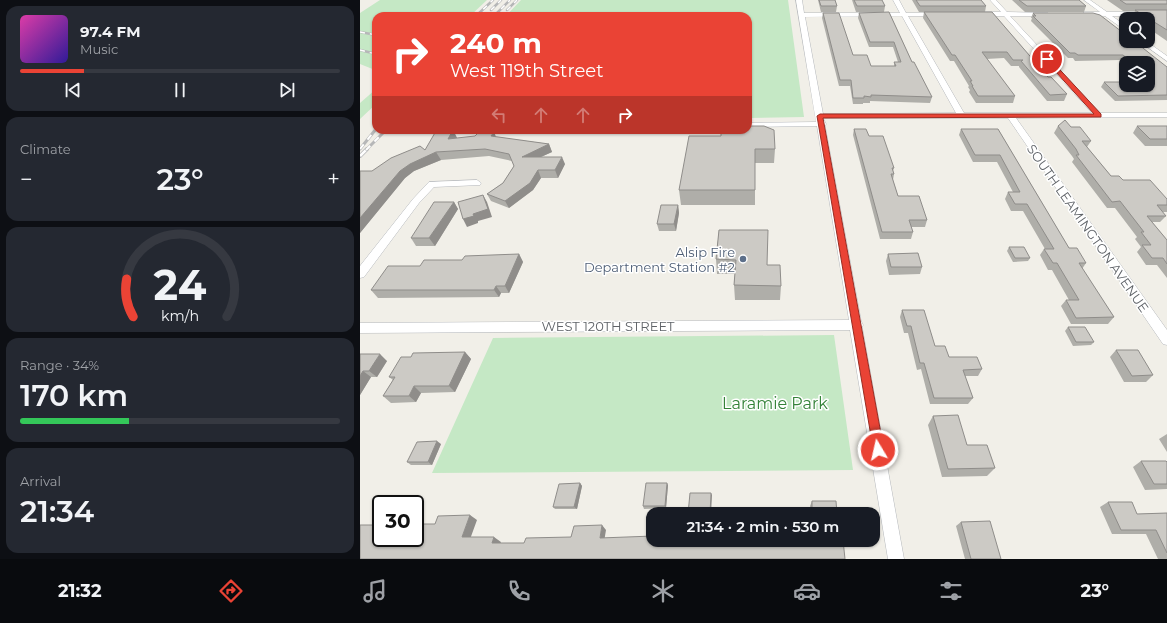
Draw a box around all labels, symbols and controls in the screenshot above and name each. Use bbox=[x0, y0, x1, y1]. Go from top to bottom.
map controls bbox=[1119, 12, 1155, 92]
button: search bbox=[1119, 12, 1155, 48]
text: 97.4 FM bbox=[80, 22, 141, 41]
text: 240 m bbox=[450, 26, 542, 60]
icon: right bbox=[384, 28, 436, 80]
text: Music bbox=[80, 41, 118, 57]
pin bbox=[1030, 42, 1064, 76]
icon: arrive bbox=[1036, 48, 1058, 70]
button: layers bbox=[1119, 56, 1155, 92]
text: West 119th Street bbox=[450, 60, 603, 82]
icon: previous bbox=[62, 79, 84, 101]
icon: pause bbox=[169, 79, 191, 101]
icon: next bbox=[276, 79, 298, 101]
icon: left bbox=[488, 104, 510, 126]
icon: ahead bbox=[530, 104, 552, 126]
icon: ahead bbox=[572, 104, 594, 126]
icon: right bbox=[614, 104, 636, 126]
text: Climate bbox=[20, 141, 71, 157]
street label: SOUTH LEAMINGTON AVENUE bbox=[1024, 141, 1152, 315]
text: 23° bbox=[156, 161, 204, 198]
text: − bbox=[20, 166, 33, 193]
text: + bbox=[327, 166, 340, 193]
place label: Alsip Fire Department Station #2 bbox=[584, 244, 735, 275]
marker: Alsip Fire Department Station #2 bbox=[738, 254, 748, 264]
text: 24 bbox=[154, 260, 207, 310]
text: km/h bbox=[161, 307, 199, 325]
street label: WEST 120TH STREET bbox=[541, 318, 675, 334]
text: Range · 34% bbox=[20, 357, 99, 373]
text: 170 km bbox=[20, 377, 128, 414]
park label: Laramie Park bbox=[722, 394, 828, 413]
position arrow bbox=[857, 429, 899, 471]
text: Arrival bbox=[20, 473, 61, 489]
text: 21:34 bbox=[20, 493, 94, 530]
speed limit sign: 30 bbox=[372, 495, 424, 547]
text: 21:34 · 2 min · 530 m bbox=[687, 517, 839, 536]
icon: directions bbox=[217, 577, 245, 605]
icon: music bbox=[361, 577, 389, 605]
icon: phone bbox=[505, 577, 533, 605]
icon: climate bbox=[649, 577, 677, 605]
icon: car bbox=[793, 577, 821, 605]
icon: filters bbox=[937, 577, 965, 605]
text: 21:32 bbox=[58, 580, 102, 602]
text: 23° bbox=[1081, 580, 1109, 602]

